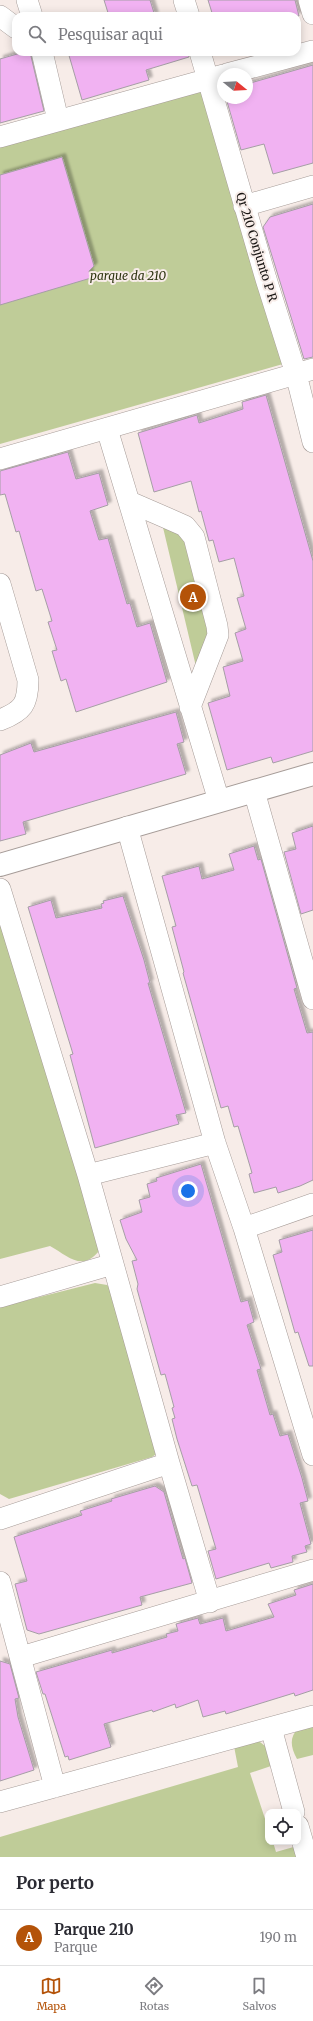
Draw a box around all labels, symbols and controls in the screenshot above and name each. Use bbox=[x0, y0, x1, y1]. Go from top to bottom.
search box bbox=[12, 12, 301, 56]
icon: search bbox=[26, 23, 48, 45]
text: Pesquisar aqui bbox=[58, 25, 163, 44]
north arrow bbox=[217, 68, 253, 104]
street label: Qr 210 Conjunto P R bbox=[233, 191, 281, 304]
park label: parque da 210 bbox=[90, 268, 166, 283]
pin: A bbox=[180, 582, 206, 612]
your location bbox=[178, 1181, 198, 1201]
map controls bbox=[265, 1809, 301, 1845]
button: locate bbox=[265, 1809, 301, 1845]
text: Por perto bbox=[16, 1872, 94, 1894]
text: Parque 210 bbox=[54, 1920, 134, 1939]
text: A bbox=[24, 1929, 34, 1946]
text: 190 m bbox=[260, 1929, 297, 1946]
text: Parque bbox=[54, 1939, 97, 1956]
tab: Mapa bbox=[37, 1975, 66, 2013]
tab: Rotas bbox=[139, 1975, 169, 2013]
tab: Salvos bbox=[242, 1975, 276, 2013]

